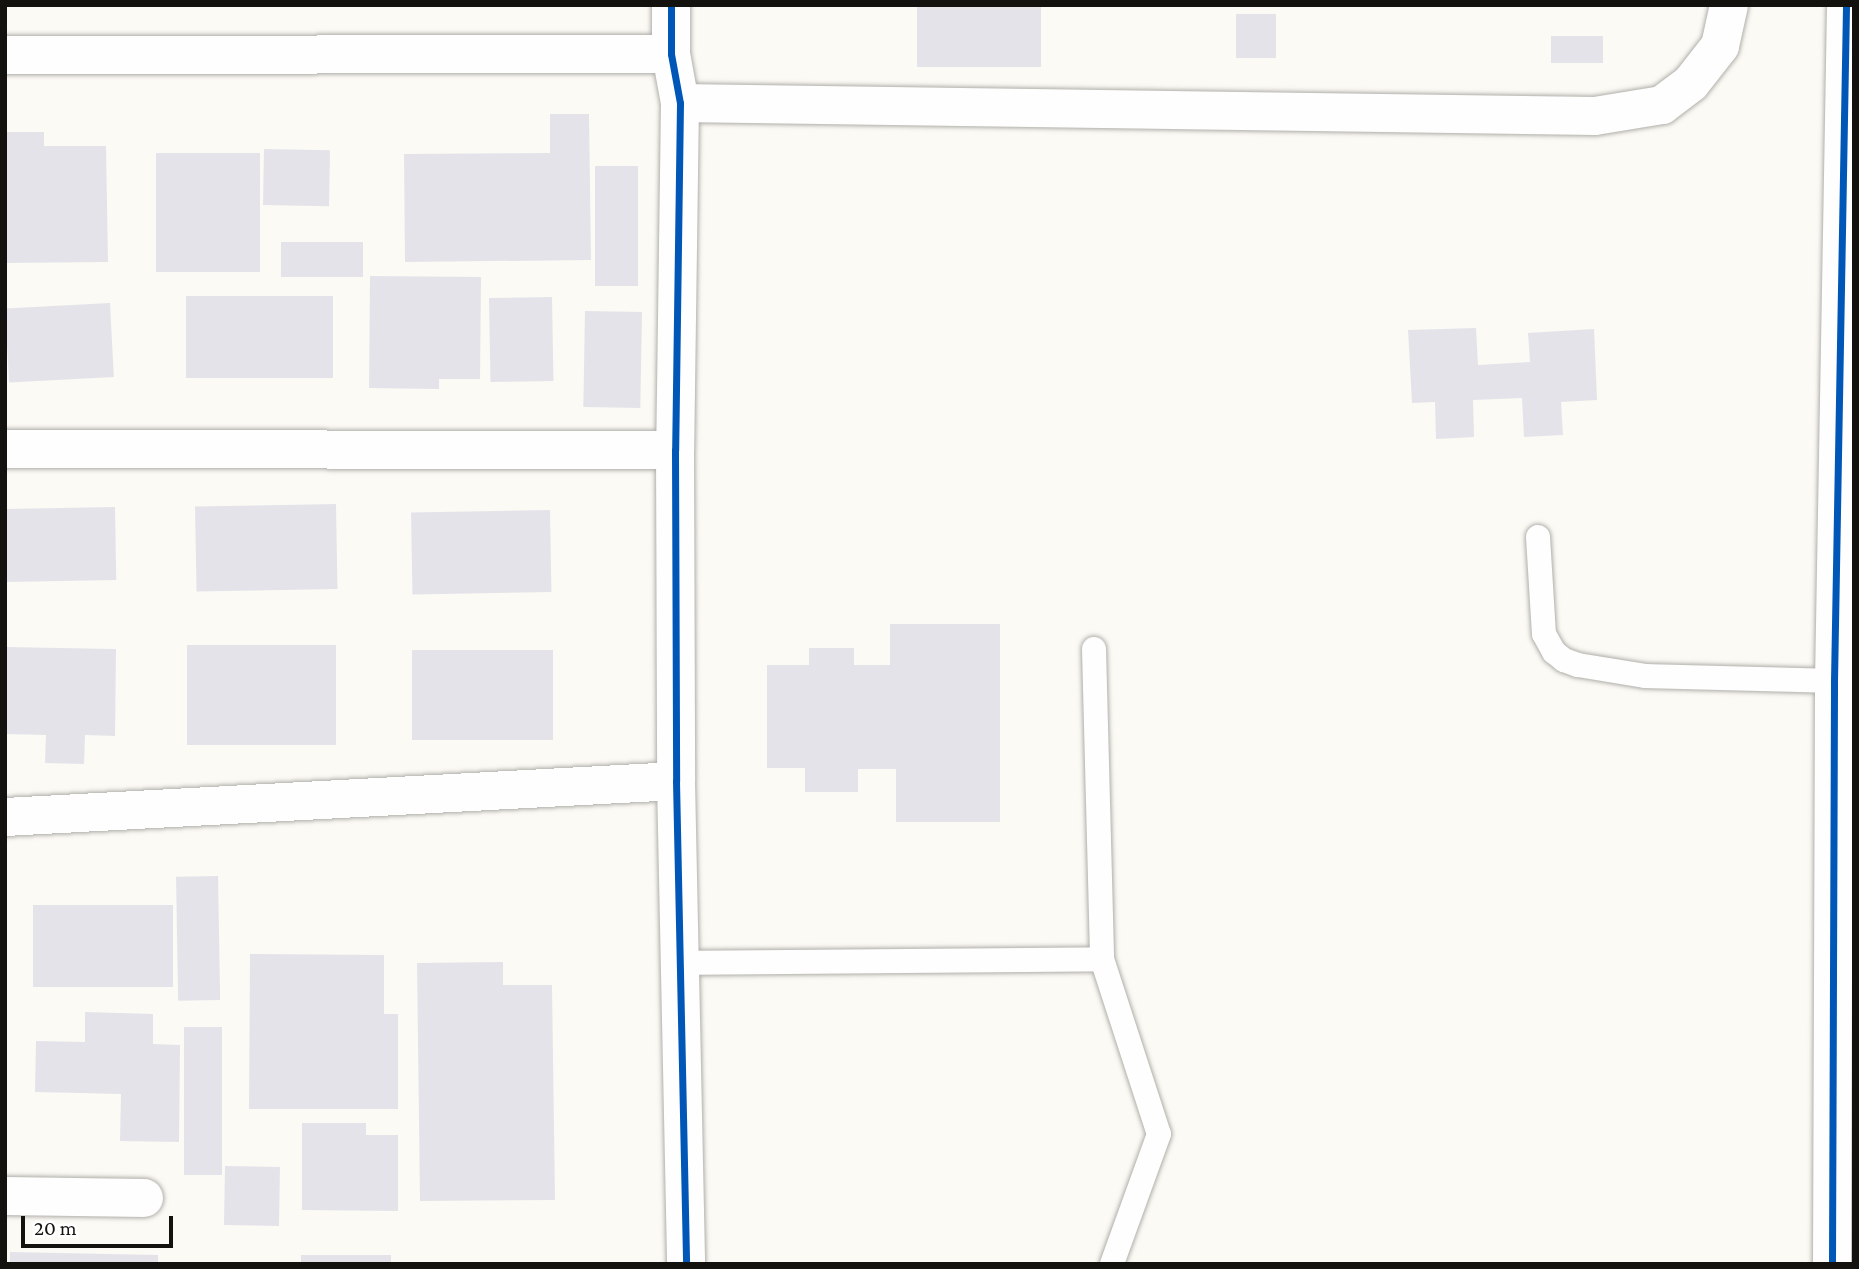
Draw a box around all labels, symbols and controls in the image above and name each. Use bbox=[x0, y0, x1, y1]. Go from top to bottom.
scale bar bbox=[24, 1202, 177, 1246]
text: 20 m bbox=[34, 1216, 77, 1240]

